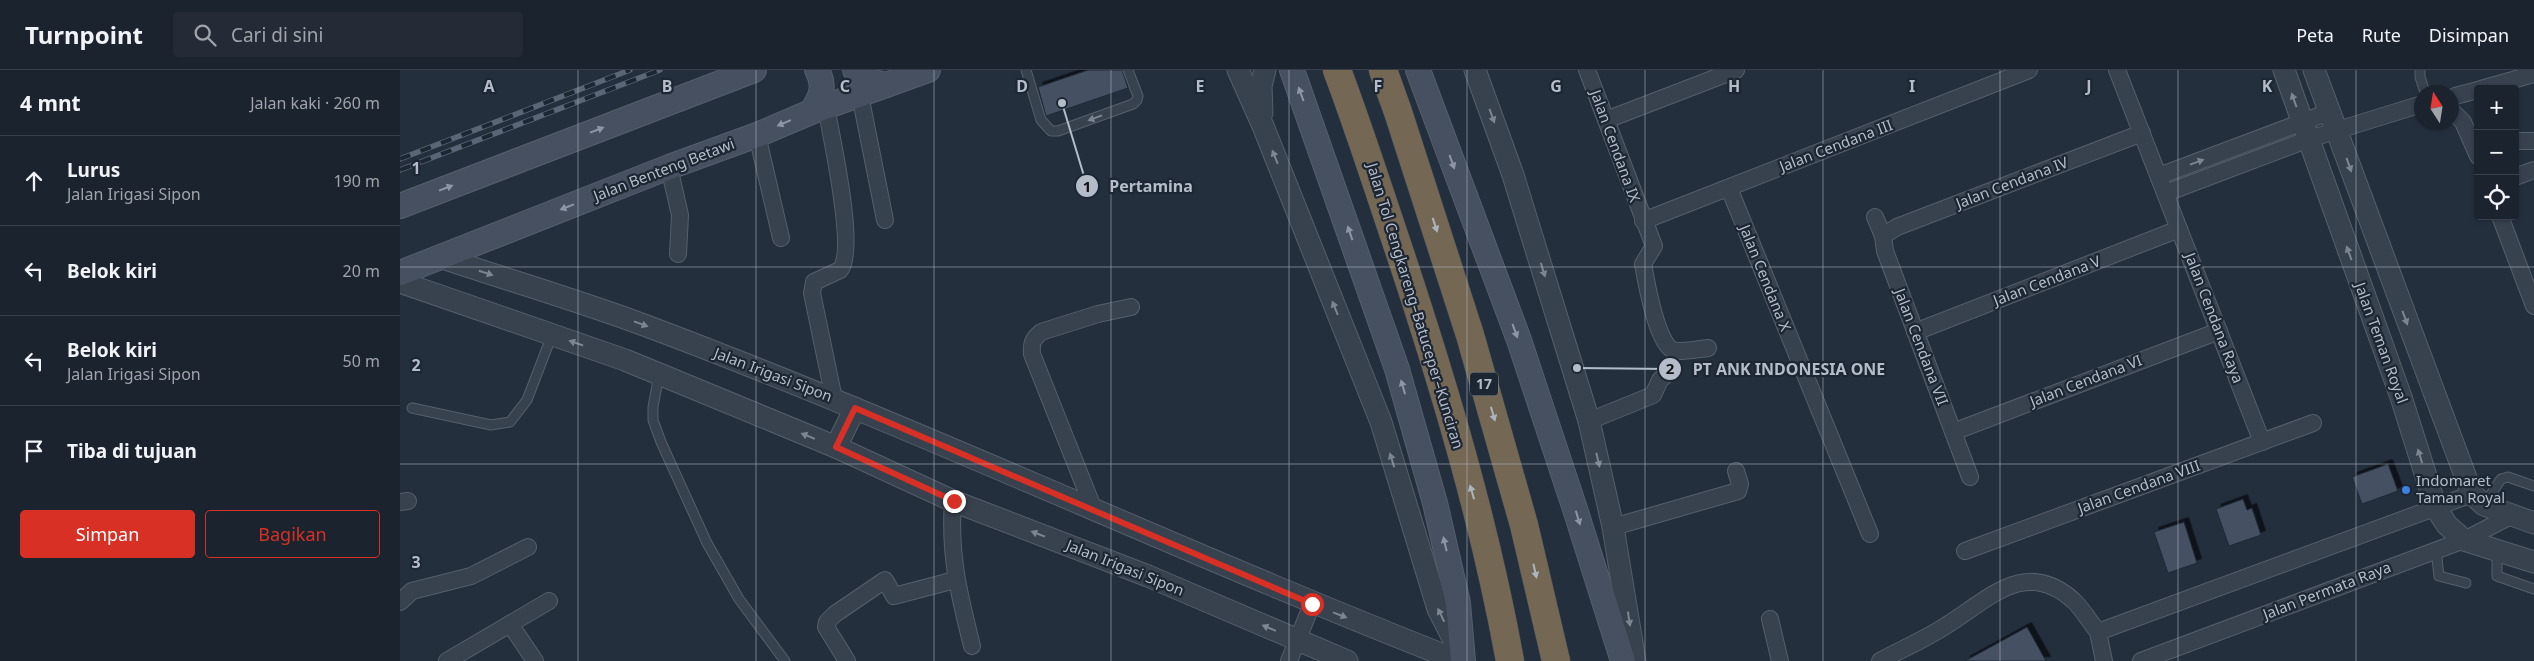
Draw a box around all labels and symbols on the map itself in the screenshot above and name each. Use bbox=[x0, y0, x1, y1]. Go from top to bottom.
text: A bbox=[483, 75, 495, 97]
text: B bbox=[662, 75, 672, 97]
text: C bbox=[840, 75, 850, 97]
text: D bbox=[1016, 75, 1028, 97]
text: E bbox=[1196, 75, 1205, 97]
text: F bbox=[1374, 75, 1382, 97]
text: G bbox=[1550, 75, 1562, 97]
text: H bbox=[1728, 75, 1740, 97]
text: I bbox=[1909, 75, 1915, 97]
text: J bbox=[2084, 75, 2092, 97]
text: K bbox=[2262, 75, 2273, 97]
street label: Jalan Cendana IX bbox=[1586, 85, 1646, 205]
north arrow bbox=[2414, 85, 2459, 130]
one-way arrow bbox=[1297, 86, 1305, 101]
one-way arrow bbox=[2290, 92, 2298, 107]
one-way arrow bbox=[1488, 109, 1496, 124]
one-way arrow bbox=[1087, 114, 1102, 122]
street label: Jalan Cendana III bbox=[1774, 114, 1895, 177]
one-way arrow bbox=[777, 120, 791, 128]
one-way arrow bbox=[590, 126, 605, 134]
street label: Jalan Benteng Betawi bbox=[588, 133, 737, 206]
one-way arrow bbox=[1271, 149, 1279, 164]
street label: Jalan Cendana IV bbox=[1951, 151, 2071, 213]
one-way arrow bbox=[1449, 155, 1456, 170]
text: 1 bbox=[411, 157, 421, 179]
one-way arrow bbox=[2189, 158, 2204, 165]
one-way arrow bbox=[2345, 158, 2353, 173]
street label: Jalan Tol Cengkareng–Batuceper–Kunciran bbox=[1362, 159, 1469, 451]
callout: Pertamina bbox=[1074, 171, 1203, 202]
text: Pertamina bbox=[1109, 175, 1193, 197]
text: 1 bbox=[1083, 176, 1091, 196]
one-way arrow bbox=[438, 184, 453, 192]
one-way arrow bbox=[559, 203, 574, 211]
one-way arrow bbox=[1431, 218, 1439, 233]
street label: Jalan Cendana X bbox=[1735, 220, 1796, 334]
one-way arrow bbox=[1346, 226, 1353, 241]
one-way arrow bbox=[2345, 245, 2353, 260]
street label: Jalan Cendana Raya bbox=[2180, 248, 2249, 386]
street label: Jalan Cendana V bbox=[1988, 250, 2103, 310]
one-way arrow bbox=[1539, 263, 1547, 278]
one-way arrow bbox=[479, 269, 494, 277]
street label: Jalan Teman Royal bbox=[2350, 278, 2413, 406]
street label: Jalan Cendana VII bbox=[1890, 284, 1953, 408]
one-way arrow bbox=[1331, 300, 1339, 315]
one-way arrow bbox=[2402, 310, 2409, 325]
one-way arrow bbox=[633, 321, 648, 328]
one-way arrow bbox=[1511, 324, 1519, 339]
one-way arrow bbox=[568, 339, 583, 347]
street label: Jalan Irigasi Sipon bbox=[709, 342, 835, 406]
street label: Jalan Cendana VI bbox=[2025, 349, 2145, 411]
text: 2 bbox=[411, 354, 421, 376]
callout: PT ANK INDONESIA ONE bbox=[1658, 354, 1895, 385]
text: 2 bbox=[1666, 358, 1675, 378]
text: PT ANK INDONESIA ONE bbox=[1693, 358, 1885, 380]
road number: 17 bbox=[1470, 372, 1498, 396]
one-way arrow bbox=[1398, 380, 1406, 395]
one-way arrow bbox=[1489, 406, 1497, 421]
one-way arrow bbox=[801, 431, 815, 439]
one-way arrow bbox=[2415, 448, 2423, 463]
one-way arrow bbox=[1388, 452, 1396, 467]
one-way arrow bbox=[1594, 452, 1602, 467]
street label: Jalan Cendana VIII bbox=[2073, 455, 2203, 518]
place label: Indomaret Taman Royal bbox=[2416, 470, 2505, 507]
one-way arrow bbox=[1468, 484, 1476, 499]
marker: Indomaret Taman Royal bbox=[2400, 484, 2412, 496]
route end bbox=[943, 490, 966, 513]
one-way arrow bbox=[1575, 511, 1583, 526]
one-way arrow bbox=[1031, 529, 1045, 537]
street label: Jalan Irigasi Sipon bbox=[1062, 534, 1187, 600]
one-way arrow bbox=[1441, 536, 1449, 552]
text: 3 bbox=[411, 551, 421, 573]
street label: Jalan Permata Raya bbox=[2258, 556, 2394, 624]
one-way arrow bbox=[1531, 563, 1539, 578]
route start bbox=[1301, 593, 1324, 616]
one-way arrow bbox=[1437, 608, 1445, 622]
one-way arrow bbox=[1333, 611, 1347, 619]
one-way arrow bbox=[1625, 612, 1633, 628]
one-way arrow bbox=[1262, 624, 1276, 632]

